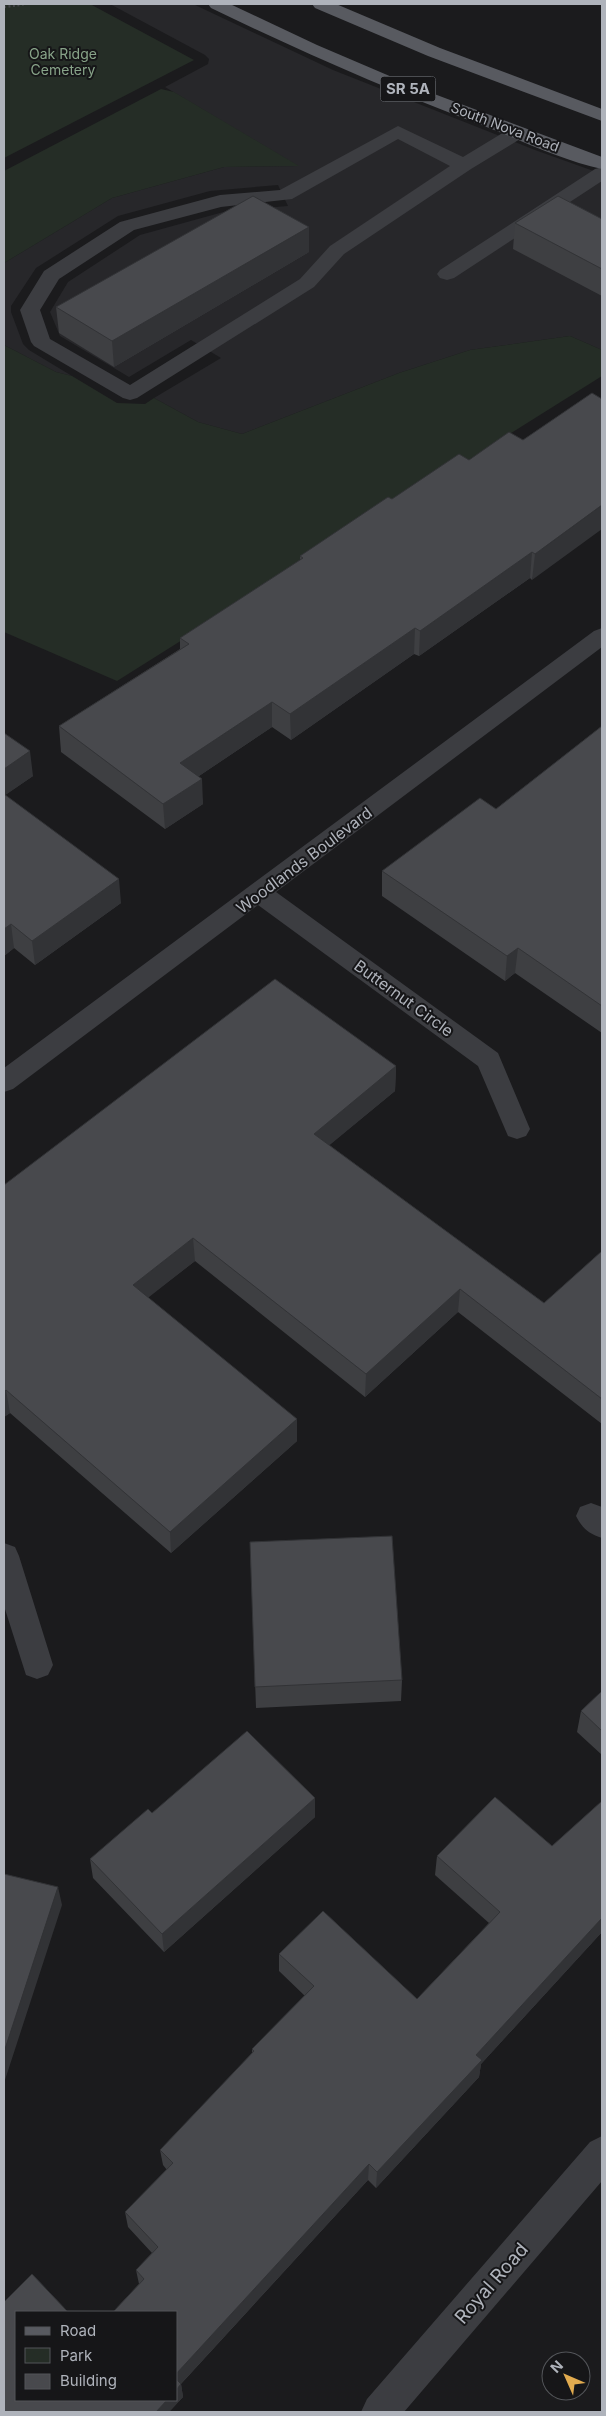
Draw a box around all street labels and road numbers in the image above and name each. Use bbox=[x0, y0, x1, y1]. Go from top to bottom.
road number: SR 5A bbox=[380, 76, 436, 102]
street label: South Nova Road bbox=[449, 98, 562, 155]
street label: Woodlands Boulevard bbox=[232, 802, 376, 918]
street label: Butternut Circle bbox=[350, 955, 458, 1041]
street label: Royal Road bbox=[450, 2238, 533, 2329]

